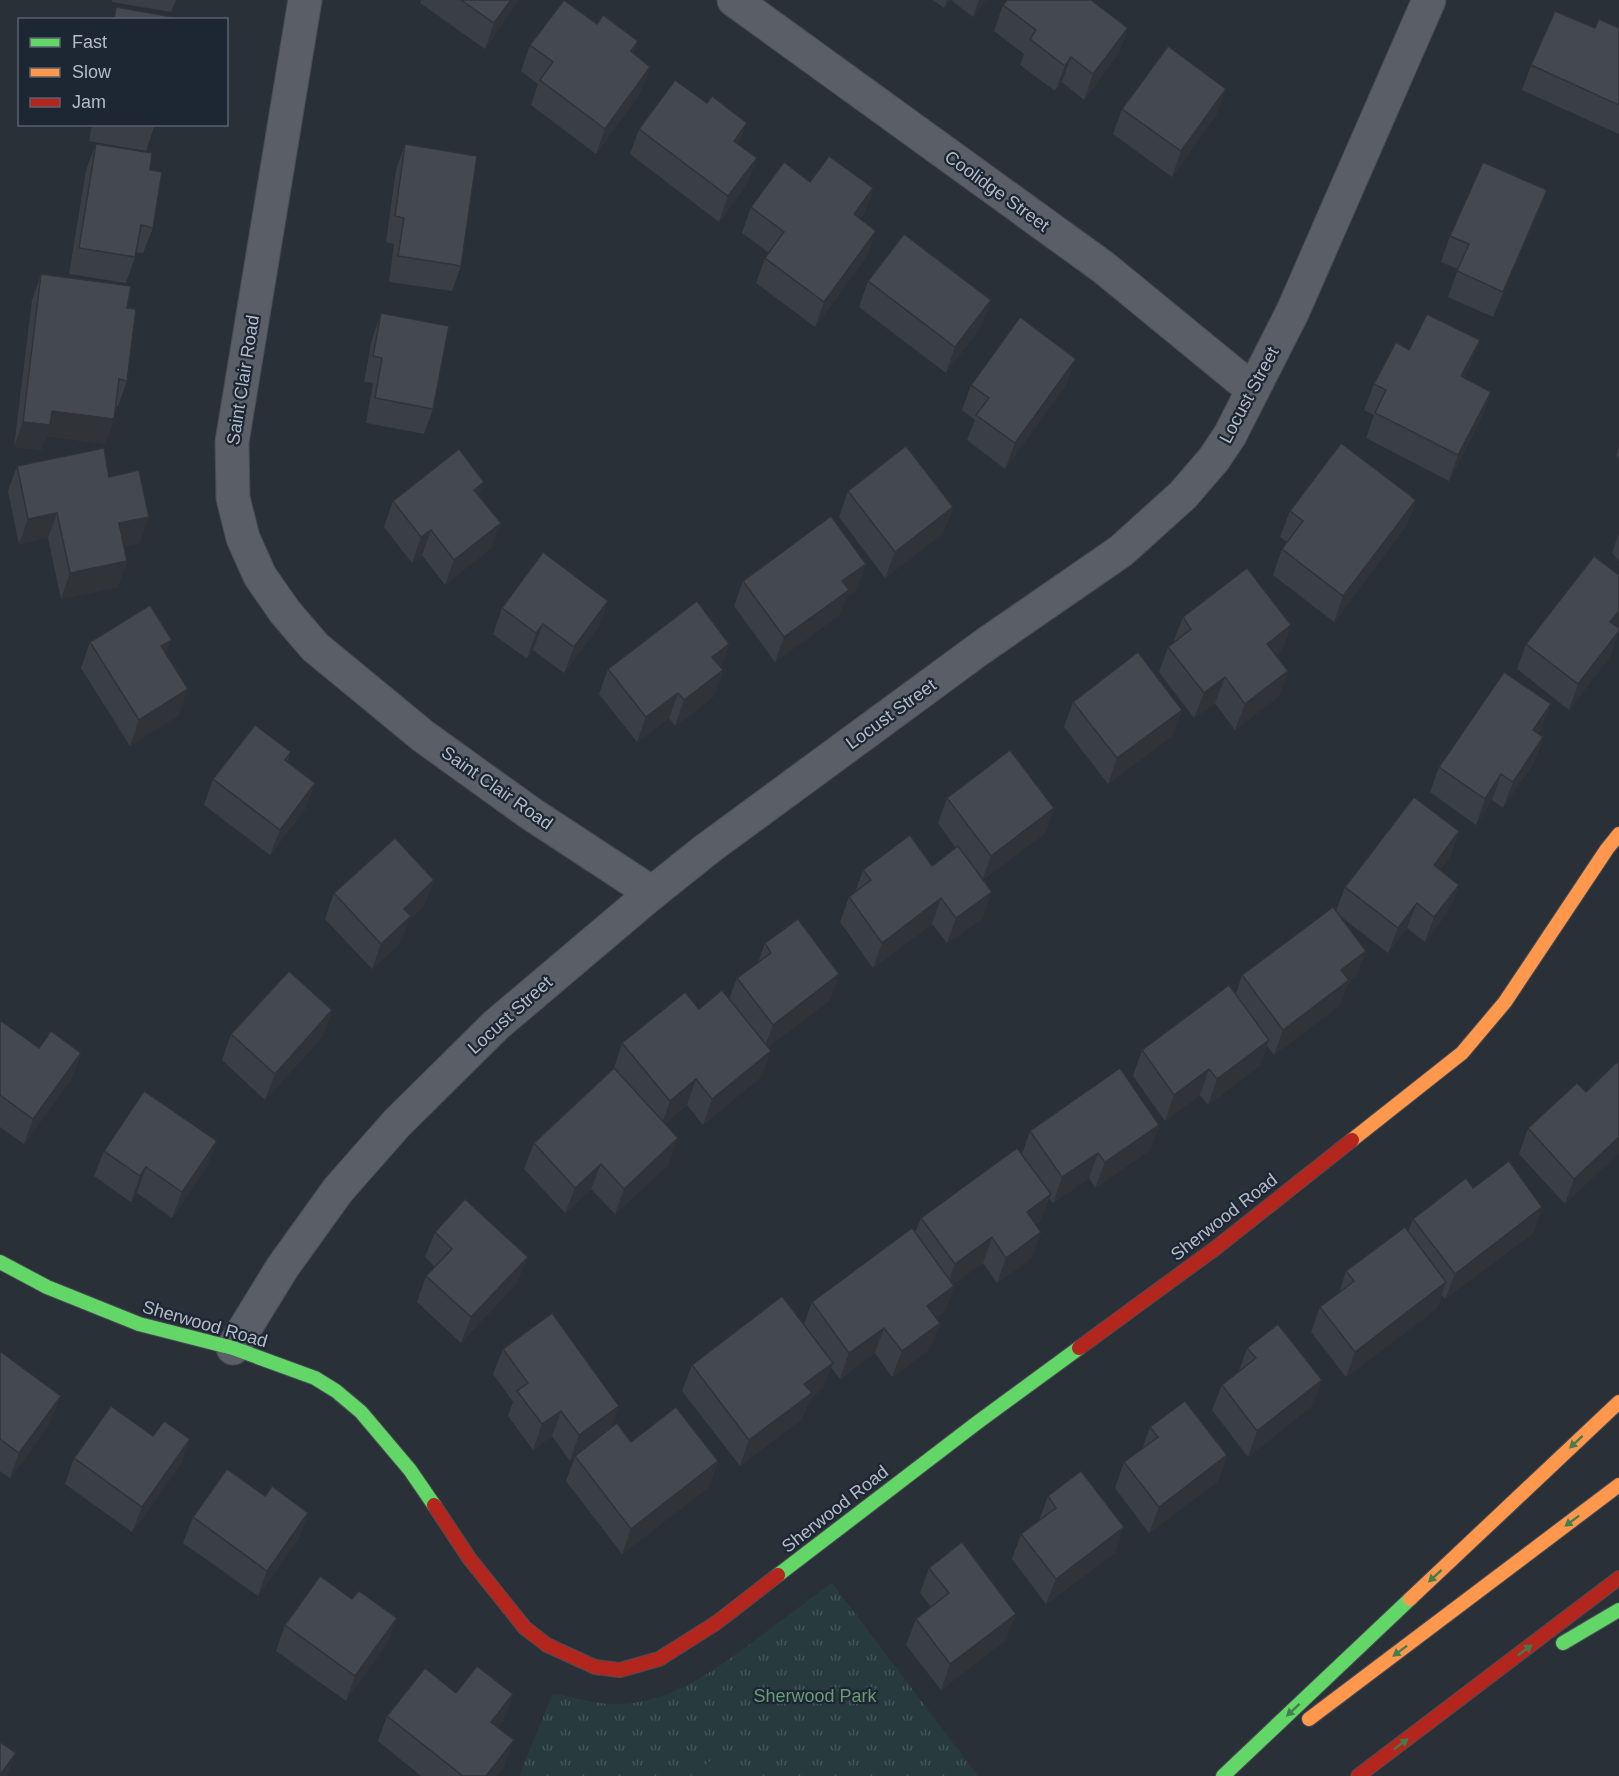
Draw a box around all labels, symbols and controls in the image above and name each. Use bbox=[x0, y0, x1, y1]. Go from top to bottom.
legend bbox=[18, 18, 228, 126]
text: Fast bbox=[72, 32, 107, 52]
text: Slow bbox=[72, 62, 112, 82]
text: Jam bbox=[72, 92, 106, 112]
street label: Coolidge Street bbox=[941, 146, 1053, 236]
street label: Saint Clair Road bbox=[223, 314, 263, 446]
street label: Locust Street bbox=[1215, 343, 1283, 447]
street label: Locust Street bbox=[842, 675, 940, 753]
street label: Saint Clair Road bbox=[438, 742, 556, 834]
street label: Locust Street bbox=[464, 972, 556, 1058]
street label: Sherwood Road bbox=[1167, 1169, 1281, 1265]
street label: Sherwood Road bbox=[140, 1297, 270, 1351]
one-way arrow bbox=[1569, 1435, 1584, 1449]
street label: Sherwood Road bbox=[778, 1461, 892, 1557]
one-way arrow bbox=[1565, 1514, 1580, 1526]
one-way arrow bbox=[1427, 1569, 1442, 1583]
one-way arrow bbox=[1392, 1644, 1408, 1657]
one-way arrow bbox=[1517, 1645, 1532, 1657]
park label: Sherwood Park bbox=[753, 1686, 878, 1706]
one-way arrow bbox=[1285, 1703, 1300, 1717]
one-way arrow bbox=[1394, 1738, 1409, 1750]

